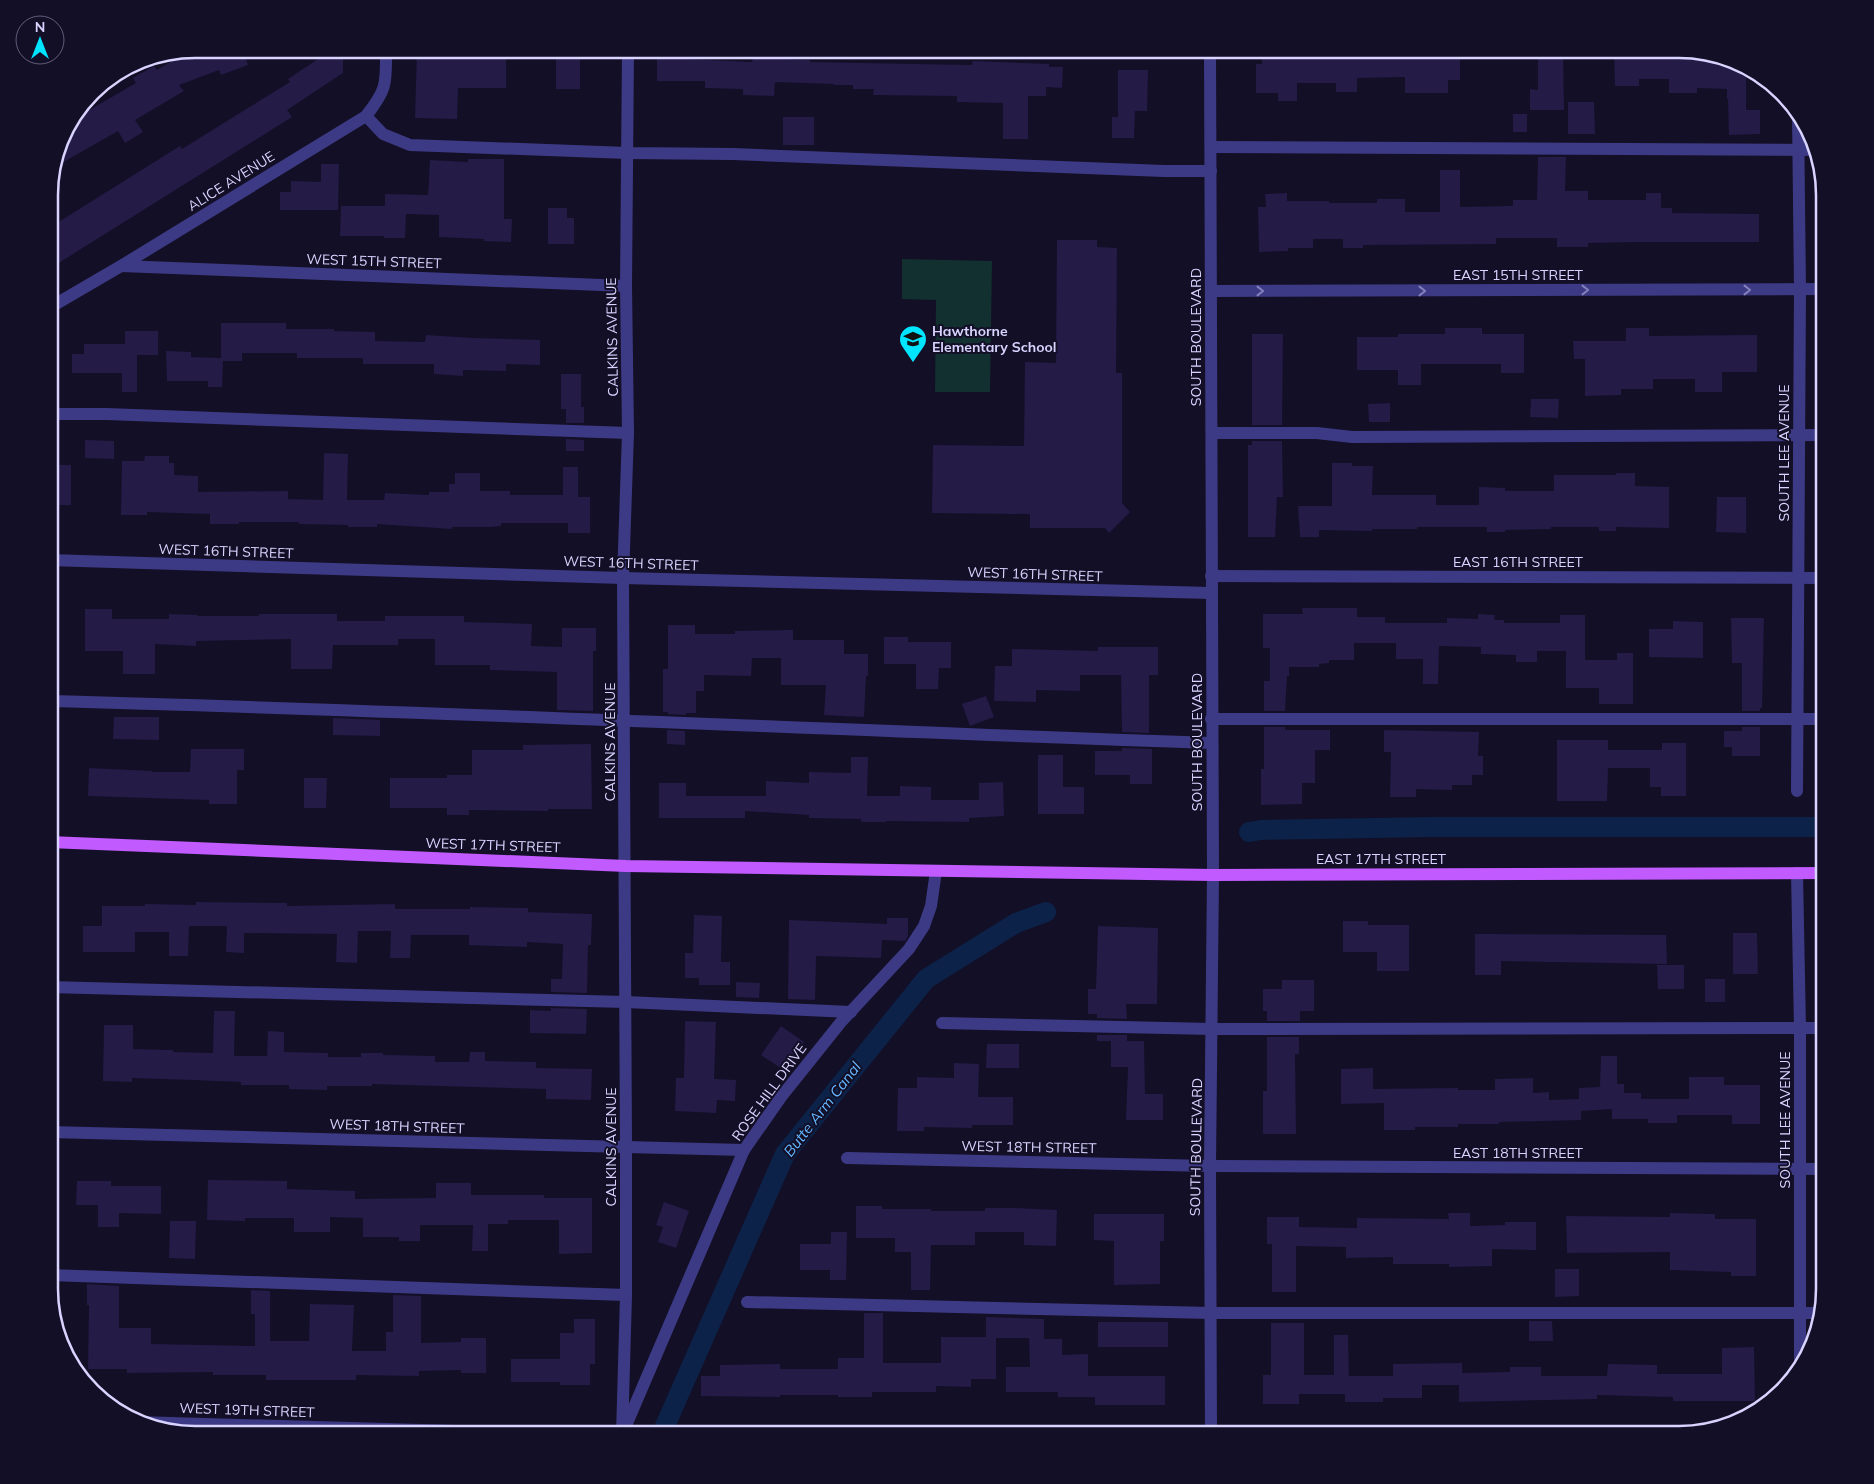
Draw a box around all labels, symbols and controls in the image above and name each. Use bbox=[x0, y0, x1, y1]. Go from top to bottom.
north arrow bbox=[15, 15, 65, 65]
text: N bbox=[35, 18, 45, 36]
street label: ALICE AVENUE bbox=[184, 147, 278, 215]
street label: WEST 15TH STREET bbox=[306, 250, 442, 272]
street label: EAST 15TH STREET bbox=[1453, 266, 1583, 284]
street label: SOUTH BOULEVARD bbox=[1187, 268, 1205, 406]
street label: CALKINS AVENUE bbox=[602, 277, 622, 397]
one-way arrow bbox=[1581, 285, 1589, 295]
one-way arrow bbox=[1744, 285, 1751, 295]
one-way arrow bbox=[1256, 286, 1264, 296]
one-way arrow bbox=[1418, 286, 1426, 296]
place label: Hawthorne Elementary School bbox=[932, 322, 1056, 356]
school or university icon: Hawthorne Elementary School bbox=[898, 324, 928, 363]
street label: SOUTH LEE AVENUE bbox=[1775, 385, 1793, 521]
street label: WEST 16TH STREET bbox=[158, 540, 294, 562]
street label: WEST 16TH STREET bbox=[563, 552, 699, 574]
street label: EAST 16TH STREET bbox=[1453, 553, 1583, 571]
street label: WEST 16TH STREET bbox=[967, 563, 1103, 585]
street label: SOUTH BOULEVARD bbox=[1188, 673, 1206, 811]
street label: CALKINS AVENUE bbox=[601, 682, 619, 802]
street label: WEST 17TH STREET bbox=[425, 834, 561, 856]
street label: EAST 17TH STREET bbox=[1316, 850, 1446, 868]
street label: ROSE HILL DRIVE bbox=[728, 1040, 810, 1144]
street label: SOUTH LEE AVENUE bbox=[1776, 1052, 1794, 1188]
water label: Butte Arm Canal bbox=[779, 1057, 865, 1160]
street label: SOUTH BOULEVARD bbox=[1186, 1078, 1206, 1216]
street label: CALKINS AVENUE bbox=[602, 1087, 620, 1207]
street label: WEST 18TH STREET bbox=[329, 1115, 465, 1137]
street label: WEST 18TH STREET bbox=[961, 1137, 1097, 1157]
street label: EAST 18TH STREET bbox=[1453, 1144, 1583, 1162]
street label: WEST 19TH STREET bbox=[179, 1399, 315, 1421]

